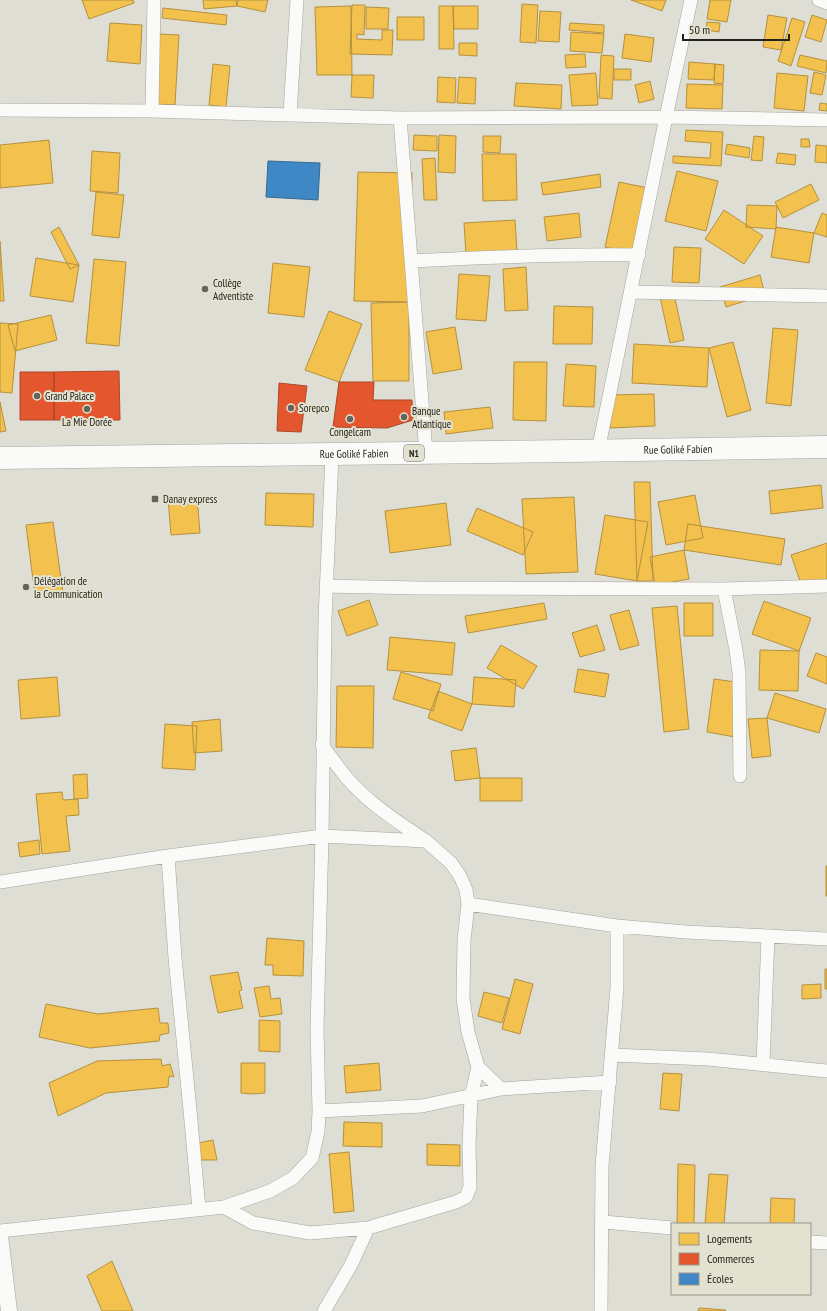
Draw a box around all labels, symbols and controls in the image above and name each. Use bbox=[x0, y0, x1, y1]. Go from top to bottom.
scale bar bbox=[683, 16, 789, 42]
text: 50 m bbox=[689, 22, 710, 37]
place label: Collège Adventiste bbox=[213, 276, 254, 303]
marker: Collège Adventiste bbox=[200, 284, 210, 294]
place label: Grand Palace bbox=[45, 389, 95, 403]
marker: Grand Palace bbox=[32, 391, 42, 401]
place label: Sorepco bbox=[299, 401, 330, 415]
marker: Sorepco bbox=[286, 403, 296, 413]
marker: La Mie Dorée bbox=[82, 404, 92, 414]
place label: Banque Atlantique bbox=[412, 404, 452, 431]
marker: Banque Atlantique bbox=[399, 412, 409, 422]
marker: Congelcam bbox=[345, 414, 355, 424]
place label: La Mie Dorée bbox=[62, 415, 112, 429]
place label: Congelcam bbox=[329, 425, 371, 439]
street label: Rue Goliké Fabien bbox=[643, 442, 713, 457]
road number: N1 bbox=[404, 445, 424, 461]
street label: Rue Goliké Fabien bbox=[320, 446, 389, 461]
place label: Danay express bbox=[163, 492, 217, 506]
marker: Danay express bbox=[150, 494, 160, 504]
place label: Délégation de la Communication bbox=[34, 574, 103, 601]
marker: Délégation de la Communication bbox=[21, 582, 31, 592]
legend bbox=[671, 1223, 811, 1295]
text: Logements bbox=[707, 1231, 752, 1246]
text: Commerces bbox=[707, 1251, 754, 1266]
text: Écoles bbox=[707, 1271, 733, 1286]

